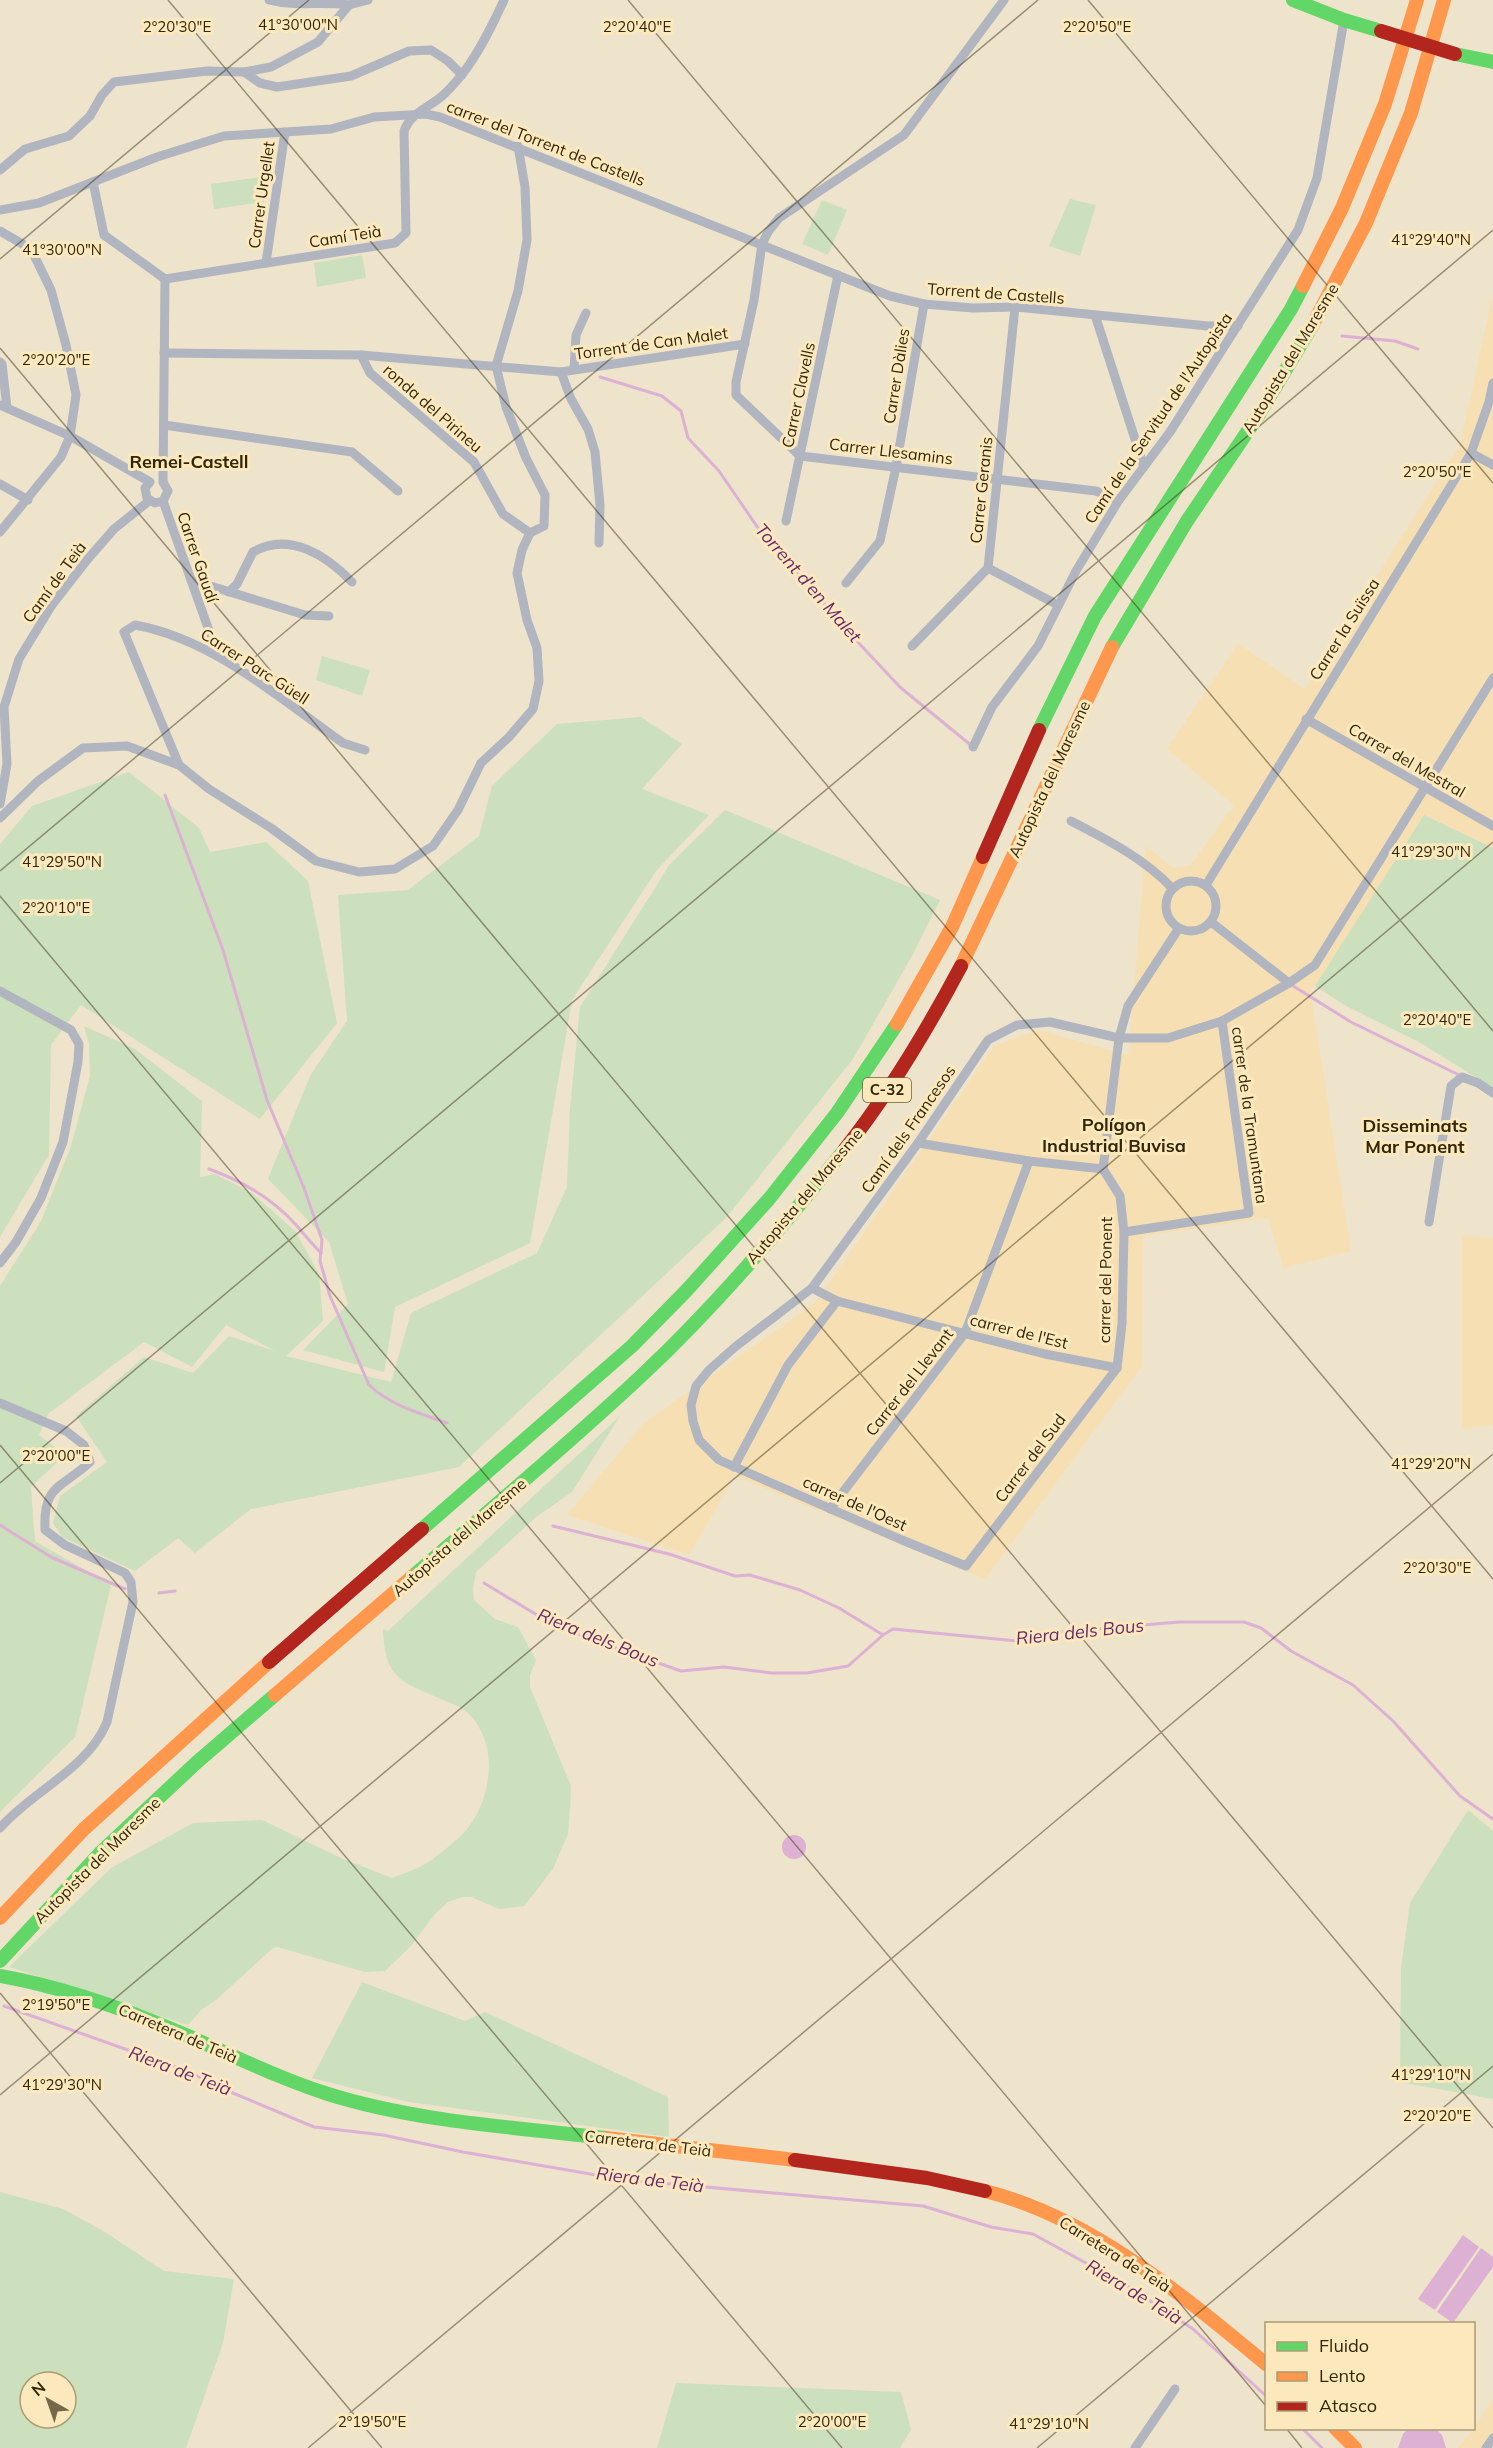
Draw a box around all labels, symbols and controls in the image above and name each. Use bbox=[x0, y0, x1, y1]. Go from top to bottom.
text: 41°30'00"N bbox=[258, 15, 338, 34]
text: 2°20'30"E bbox=[143, 17, 211, 36]
text: 2°20'40"E bbox=[603, 17, 671, 36]
text: 2°20'50"E bbox=[1063, 17, 1131, 36]
street label: carrer del Torrent de Castells bbox=[444, 96, 648, 190]
street label: Carrer Urgellet bbox=[244, 140, 278, 250]
street label: Camí Teià bbox=[307, 220, 383, 252]
text: 41°29'40"N bbox=[1391, 230, 1471, 249]
text: 41°30'00"N bbox=[22, 240, 102, 259]
street label: Torrent de Castells bbox=[927, 278, 1065, 308]
street label: Autopista del Maresme bbox=[1237, 280, 1343, 436]
street label: Camí de la Servitud de l'Autopista bbox=[1080, 309, 1236, 527]
street label: Torrent de Can Malet bbox=[573, 322, 729, 364]
street label: Carrer Dàlies bbox=[879, 327, 913, 425]
street label: Carrer Clavells bbox=[777, 340, 819, 450]
text: 2°20'20"E bbox=[22, 350, 90, 369]
street label: ronda del Pirineu bbox=[379, 359, 487, 457]
street label: Carrer Llesamins bbox=[828, 433, 954, 469]
street label: Carrer Geranis bbox=[965, 436, 997, 544]
district label: Remei-Castell bbox=[130, 450, 248, 473]
text: 2°20'50"E bbox=[1403, 462, 1471, 481]
street label: Carrer Gaudí bbox=[173, 509, 223, 606]
water label: Torrent d'en Malet bbox=[750, 518, 867, 648]
street label: Camí de Teià bbox=[18, 538, 90, 626]
street label: Carrer la Suïssa bbox=[1305, 574, 1383, 684]
street label: Carrer Parc Güell bbox=[197, 624, 313, 708]
street label: Autopista del Maresme bbox=[1004, 697, 1094, 861]
street label: Carrer del Mestral bbox=[1345, 718, 1469, 802]
text: 41°29'30"N bbox=[1391, 842, 1471, 861]
text: 41°29'50"N bbox=[22, 852, 102, 871]
text: 2°20'10"E bbox=[22, 898, 90, 917]
text: 2°20'40"E bbox=[1403, 1010, 1471, 1029]
street label: carrer de la Tramuntana bbox=[1228, 1025, 1272, 1205]
street label: Camí dels Francesos bbox=[856, 1061, 960, 1197]
road number: C-32 bbox=[863, 1078, 911, 1102]
district label: Polígon Industrial Buvisa bbox=[1042, 1113, 1186, 1157]
district label: Disseminats Mar Ponent bbox=[1362, 1114, 1468, 1158]
street label: Autopista del Maresme bbox=[741, 1124, 867, 1268]
street label: carrer del Ponent bbox=[1094, 1216, 1116, 1343]
street label: carrer de l'Est bbox=[968, 1309, 1070, 1353]
street label: Carrer del Llevant bbox=[861, 1324, 957, 1440]
street label: Carrer del Sud bbox=[990, 1410, 1070, 1506]
text: 2°20'00"E bbox=[22, 1446, 90, 1465]
text: 41°29'20"N bbox=[1391, 1454, 1471, 1473]
street label: carrer de l'Oest bbox=[800, 1471, 911, 1535]
street label: Autopista del Maresme bbox=[388, 1473, 530, 1601]
text: 2°20'30"E bbox=[1403, 1558, 1471, 1577]
water label: Riera dels Bous bbox=[534, 1603, 662, 1672]
water label: Riera dels Bous bbox=[1015, 1613, 1145, 1650]
street label: Autopista del Maresme bbox=[29, 1792, 165, 1928]
text: 2°19'50"E bbox=[22, 1995, 90, 2014]
street label: Carretera de Teià bbox=[116, 1999, 240, 2067]
water label: Riera de Teià bbox=[126, 2040, 235, 2101]
text: 41°29'10"N bbox=[1391, 2065, 1471, 2084]
text: 41°29'30"N bbox=[22, 2075, 102, 2094]
text: 2°20'20"E bbox=[1403, 2106, 1471, 2125]
street label: Carretera de Teià bbox=[584, 2125, 712, 2161]
water label: Riera de Teià bbox=[595, 2161, 705, 2198]
street label: Carretera de Teià bbox=[1056, 2212, 1174, 2296]
water label: Riera de Teià bbox=[1082, 2254, 1187, 2329]
legend bbox=[1265, 2322, 1475, 2430]
text: Fluido bbox=[1319, 2334, 1369, 2357]
text: Lento bbox=[1319, 2364, 1366, 2387]
north arrow bbox=[18, 2370, 78, 2430]
text: N bbox=[27, 2377, 49, 2400]
text: Atasco bbox=[1319, 2394, 1377, 2417]
text: 2°19'50"E bbox=[338, 2412, 406, 2431]
text: 2°20'00"E bbox=[798, 2412, 866, 2431]
text: 41°29'10"N bbox=[1009, 2414, 1089, 2433]

